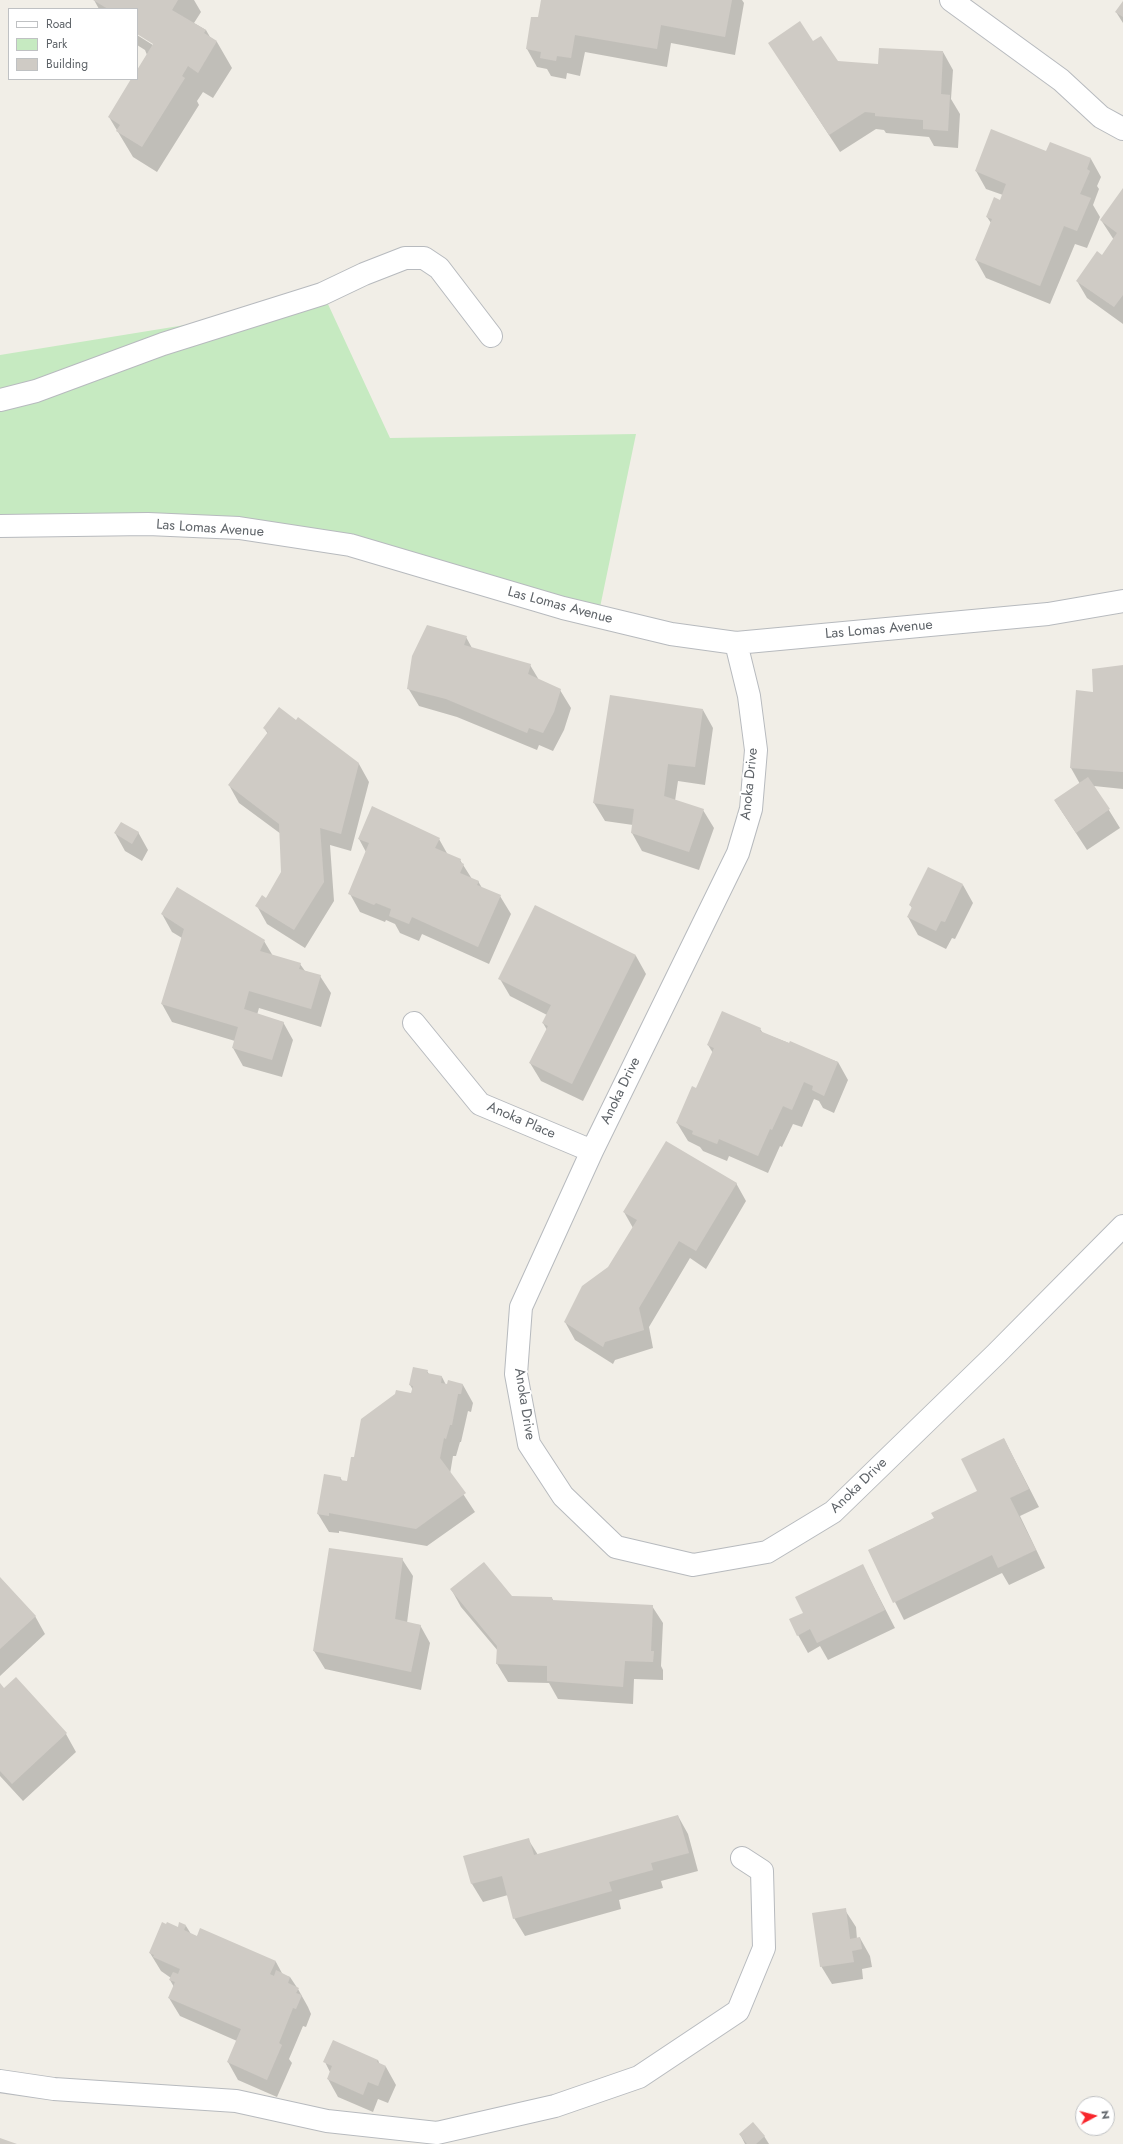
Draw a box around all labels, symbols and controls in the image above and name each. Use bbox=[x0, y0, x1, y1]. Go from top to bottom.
legend bbox=[8, 8, 138, 80]
text: Road bbox=[46, 15, 72, 33]
text: Park bbox=[46, 35, 67, 53]
text: Building bbox=[46, 55, 88, 73]
street label: Las Lomas Avenue bbox=[156, 517, 264, 541]
street label: Las Lomas Avenue bbox=[506, 584, 614, 628]
street label: Las Lomas Avenue bbox=[825, 617, 933, 643]
street label: Anoka Drive bbox=[738, 747, 762, 821]
street label: Anoka Drive bbox=[598, 1055, 644, 1127]
street label: Anoka Place bbox=[484, 1099, 558, 1143]
street label: Anoka Drive bbox=[510, 1367, 538, 1441]
street label: Anoka Drive bbox=[827, 1455, 891, 1517]
north arrow bbox=[1075, 2096, 1115, 2136]
text: N bbox=[1097, 2109, 1114, 2120]

